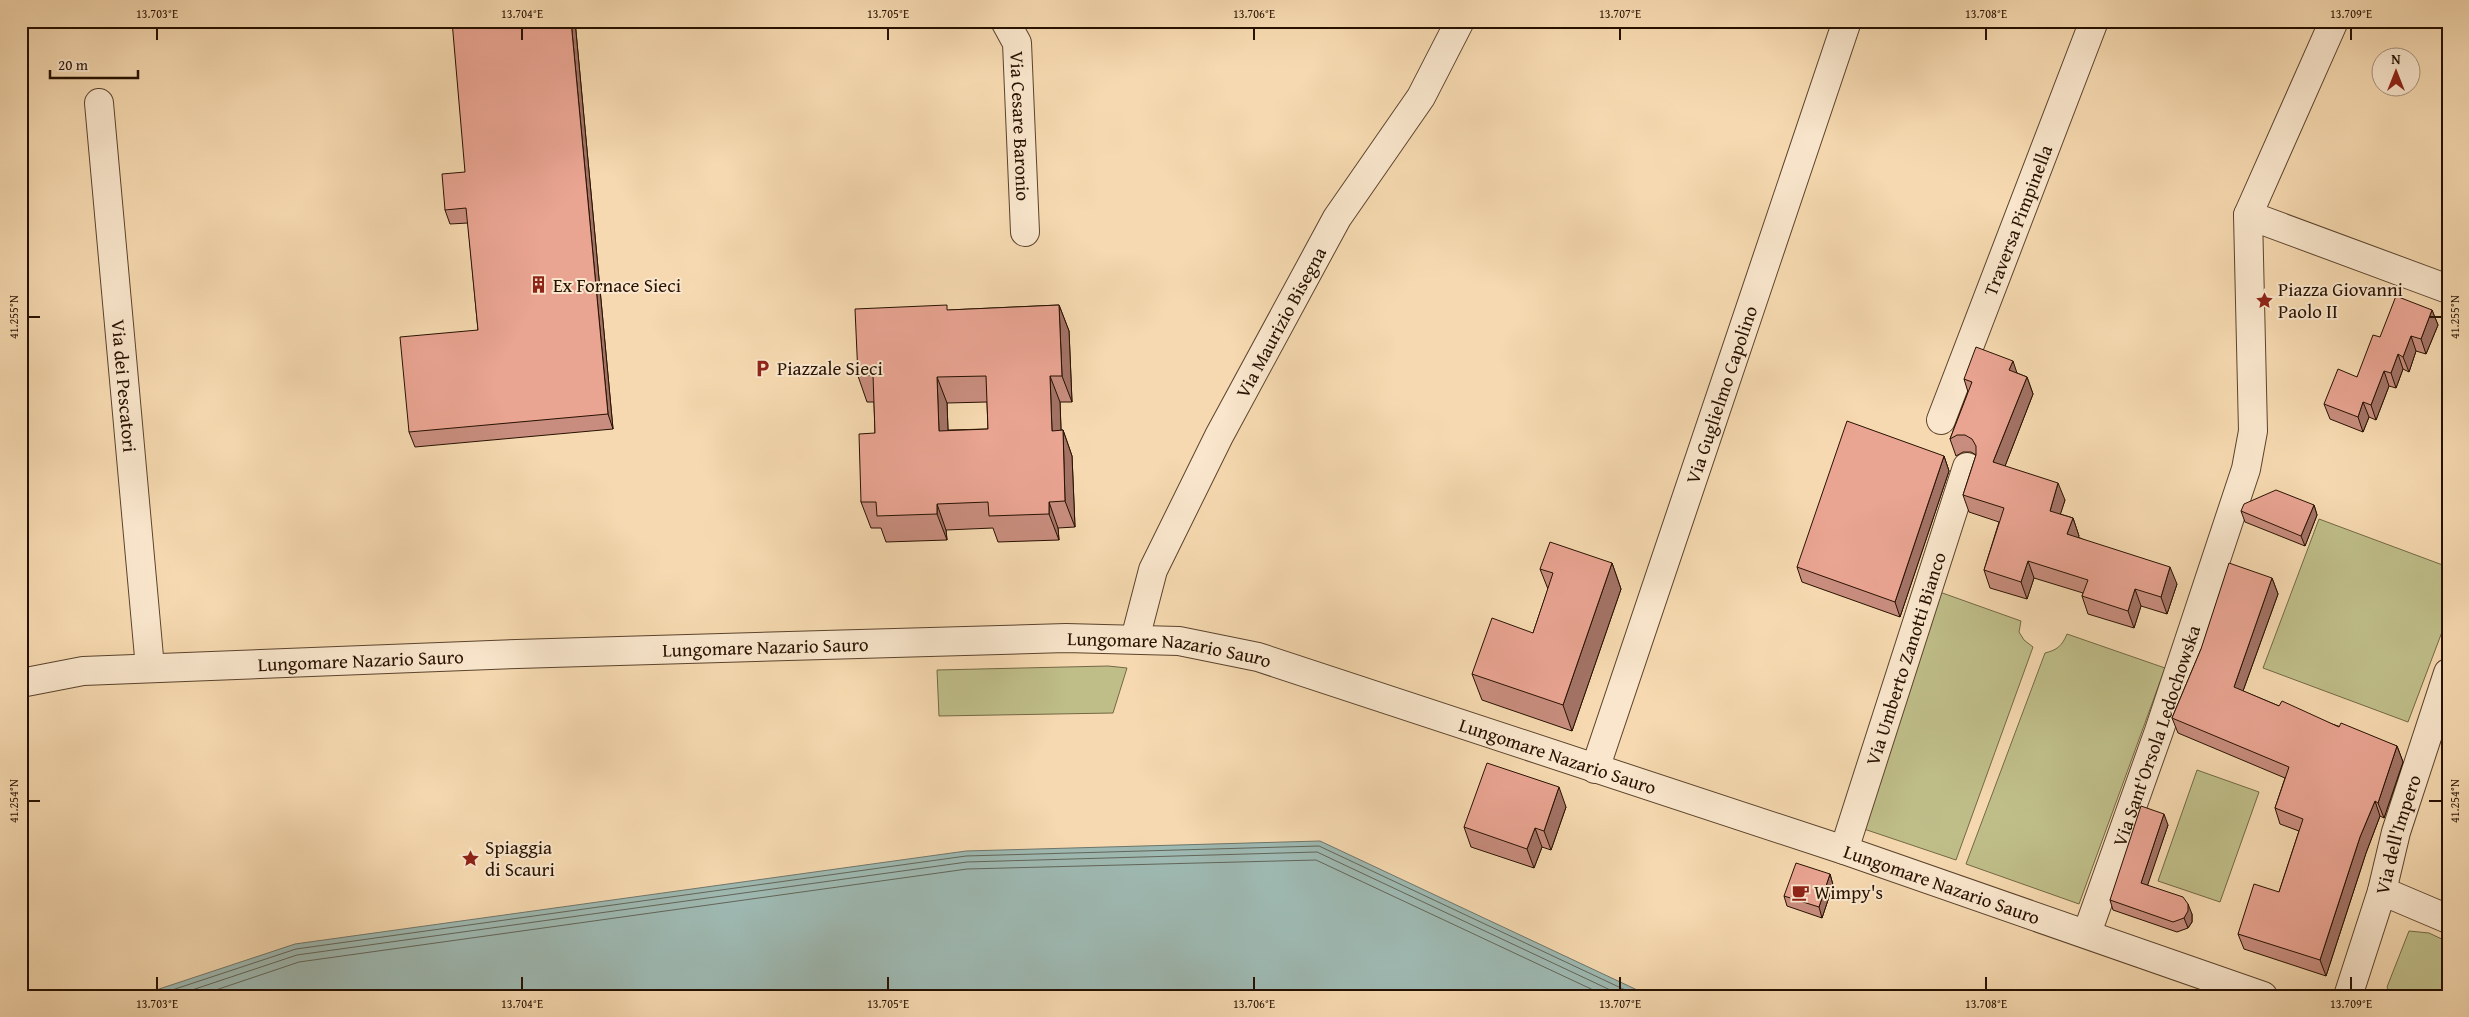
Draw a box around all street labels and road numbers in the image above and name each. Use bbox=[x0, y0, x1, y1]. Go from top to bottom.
street label: Via Cesare Baronio bbox=[1003, 50, 1038, 201]
street label: Traversa Pimpinella bbox=[1976, 141, 2059, 300]
street label: Via Maurizio Bisegna bbox=[1228, 242, 1333, 403]
street label: Via Guglielmo Capolino bbox=[1678, 302, 1764, 488]
street label: Via dei Pescatori bbox=[105, 318, 144, 453]
street label: Via Umberto Zanotti Bianco bbox=[1858, 548, 1953, 769]
street label: Via Sant'Orsola Ledochowska bbox=[2105, 621, 2207, 850]
street label: Lungomare Nazario Sauro bbox=[1067, 624, 1275, 675]
street label: Lungomare Nazario Sauro bbox=[662, 630, 869, 664]
street label: Lungomare Nazario Sauro bbox=[257, 642, 464, 678]
street label: Lungomare Nazario Sauro bbox=[1456, 710, 1660, 801]
street label: Via dell'Impero bbox=[2368, 771, 2428, 897]
street label: Lungomare Nazario Sauro bbox=[1840, 837, 2044, 931]

